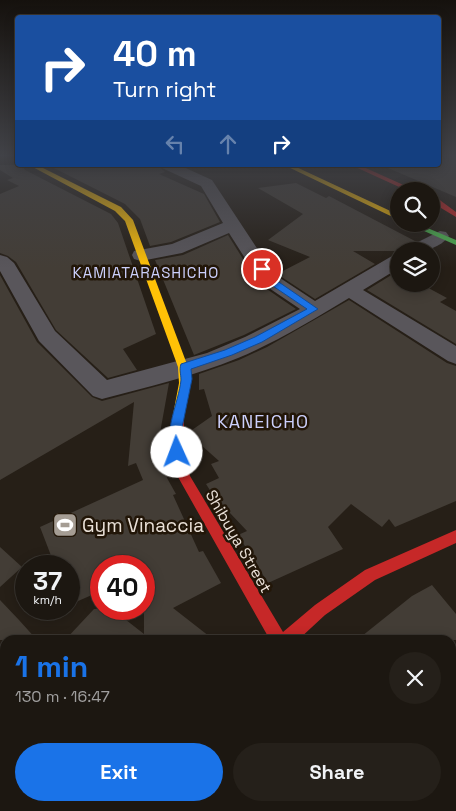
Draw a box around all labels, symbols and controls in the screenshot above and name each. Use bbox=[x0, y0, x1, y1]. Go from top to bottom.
text: 40 m bbox=[113, 32, 197, 76]
icon: right bbox=[30, 35, 95, 100]
text: Turn right bbox=[113, 75, 216, 103]
icon: left bbox=[161, 130, 189, 158]
icon: ahead bbox=[214, 130, 242, 158]
icon: right bbox=[267, 130, 295, 158]
map controls bbox=[390, 182, 440, 292]
button: search bbox=[390, 182, 440, 232]
button: layers bbox=[390, 242, 440, 292]
pin bbox=[241, 248, 283, 290]
icon: arrive bbox=[248, 255, 276, 283]
district label: KAMIATARASHICHO bbox=[73, 263, 219, 282]
district label: KANEICHO bbox=[217, 410, 309, 433]
position arrow bbox=[150, 425, 202, 477]
street label: Shibuya Street bbox=[201, 486, 277, 597]
sports icon: Gym Vinaccia bbox=[52, 512, 78, 538]
place label: Gym Vinaccia bbox=[82, 513, 204, 538]
speed limit sign: 40 bbox=[90, 555, 155, 620]
text: 37 bbox=[33, 565, 62, 597]
text: km/h bbox=[33, 592, 62, 608]
text: 1 min bbox=[15, 647, 88, 686]
button: close bbox=[389, 652, 441, 704]
text: 130 m · 16:47 bbox=[15, 686, 110, 707]
button: Exit bbox=[15, 743, 223, 801]
button: Share bbox=[233, 743, 441, 801]

